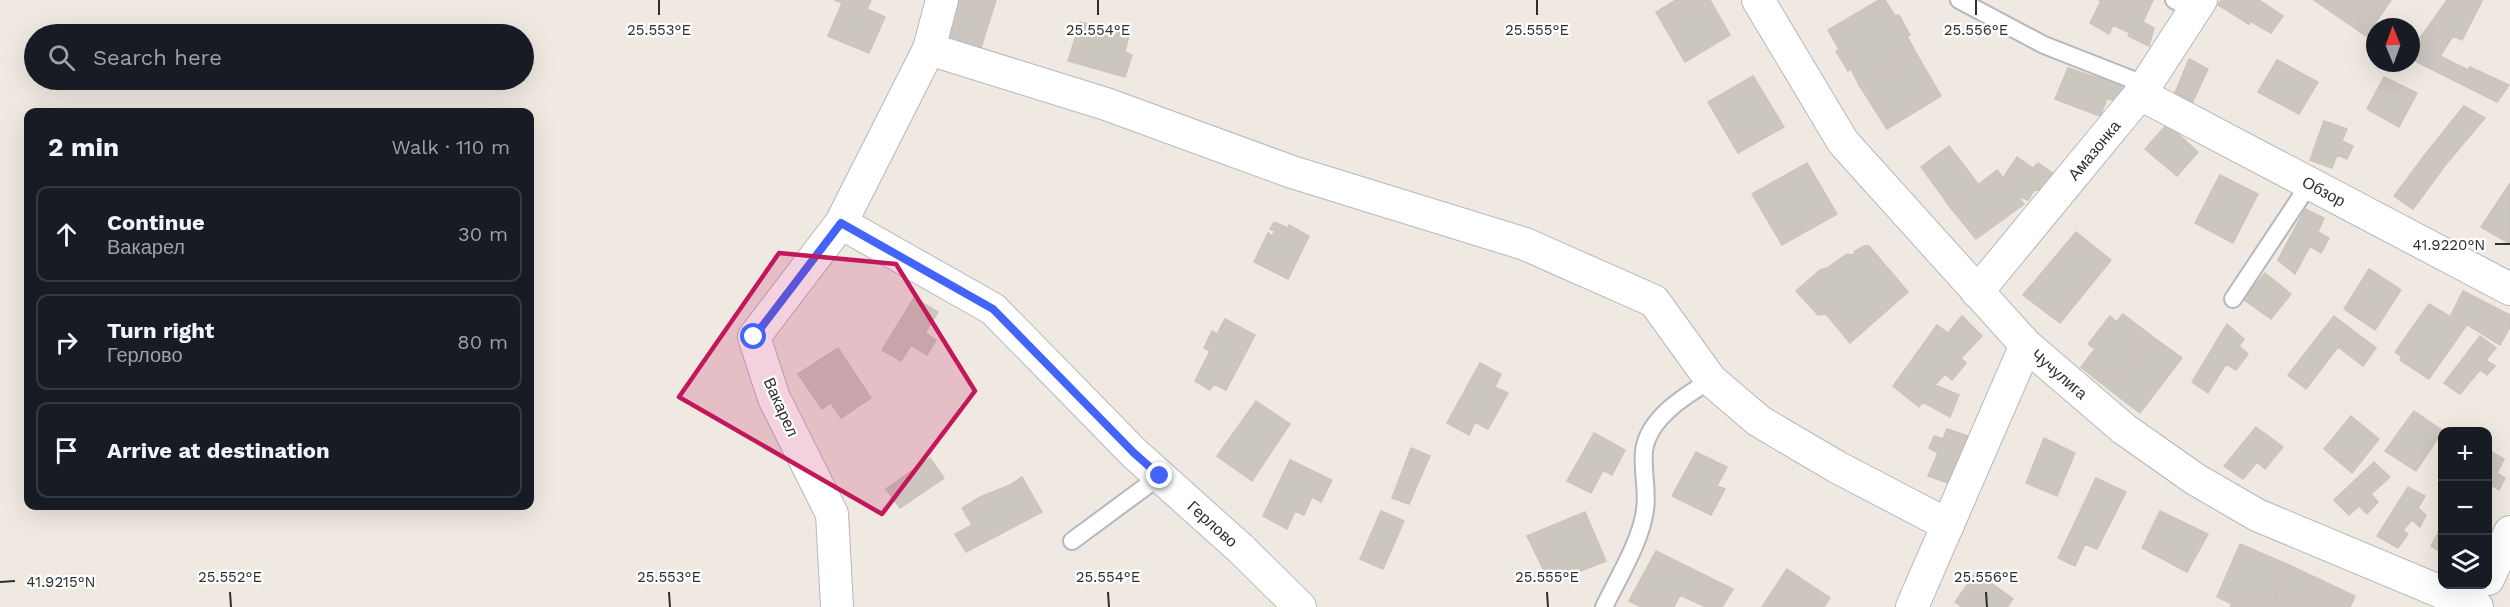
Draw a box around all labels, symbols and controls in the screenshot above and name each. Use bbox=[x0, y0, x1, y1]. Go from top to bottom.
north arrow bbox=[2366, 18, 2420, 72]
text: 25.553°E bbox=[627, 21, 691, 39]
text: 25.554°E bbox=[1066, 21, 1130, 39]
text: 25.555°E bbox=[1505, 21, 1569, 39]
text: 25.556°E bbox=[1944, 21, 2008, 39]
search box bbox=[24, 24, 534, 90]
icon: search bbox=[45, 41, 78, 74]
text: Search here bbox=[93, 45, 222, 70]
street label: Амазонка bbox=[2064, 116, 2124, 184]
text: 2 min bbox=[48, 132, 119, 162]
text: Walk · 110 m bbox=[392, 135, 510, 159]
street label: Обзор bbox=[2299, 172, 2349, 210]
text: Continue bbox=[107, 210, 205, 235]
icon: ahead bbox=[50, 218, 83, 251]
text: 30 m bbox=[458, 222, 508, 246]
text: Вакарел bbox=[107, 235, 185, 259]
text: 41.9220°N bbox=[2413, 236, 2485, 254]
text: Turn right bbox=[107, 318, 214, 343]
route start bbox=[740, 323, 766, 349]
icon: right bbox=[50, 326, 83, 359]
text: 80 m bbox=[457, 330, 508, 354]
text: Герлово bbox=[107, 343, 183, 367]
street label: Чучулига bbox=[2028, 345, 2091, 403]
street label: Вакарел bbox=[760, 375, 802, 439]
map controls bbox=[2438, 427, 2492, 589]
button: + bbox=[2438, 427, 2492, 481]
icon: arrive bbox=[50, 434, 83, 467]
text: Arrive at destination bbox=[107, 438, 330, 463]
route end bbox=[1146, 462, 1172, 488]
button: − bbox=[2438, 481, 2492, 535]
street label: Герлово bbox=[1184, 496, 1242, 551]
button: layers bbox=[2438, 535, 2492, 589]
text: 25.552°E bbox=[198, 568, 262, 586]
text: 25.553°E bbox=[637, 568, 701, 586]
text: 25.554°E bbox=[1076, 568, 1140, 586]
text: 25.555°E bbox=[1515, 568, 1579, 586]
text: 25.556°E bbox=[1954, 568, 2018, 586]
text: 41.9215°N bbox=[26, 573, 96, 591]

